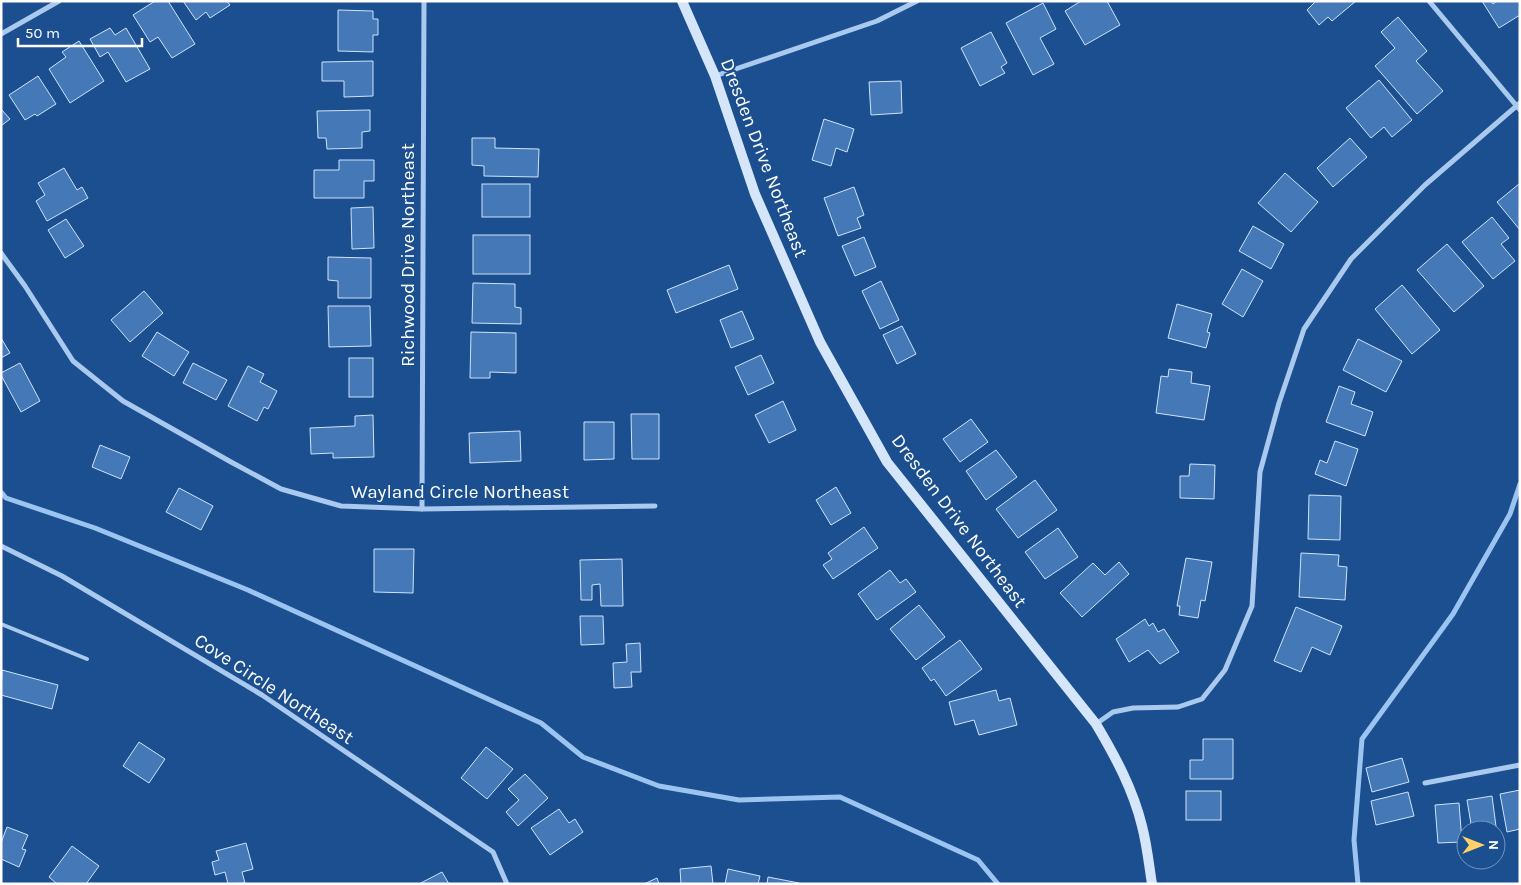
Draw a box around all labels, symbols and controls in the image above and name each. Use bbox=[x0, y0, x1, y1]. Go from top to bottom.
scale bar bbox=[18, 15, 141, 47]
text: 50 m bbox=[25, 24, 60, 42]
street label: Dresden Drive Northeast bbox=[716, 55, 812, 261]
street label: Richwood Drive Northeast bbox=[397, 143, 419, 367]
street label: Dresden Drive Northeast bbox=[887, 430, 1031, 612]
street label: Wayland Circle Northeast bbox=[351, 481, 569, 503]
street label: Cove Circle Northeast bbox=[190, 629, 358, 749]
north arrow bbox=[1456, 820, 1506, 870]
text: N bbox=[1485, 840, 1502, 850]

